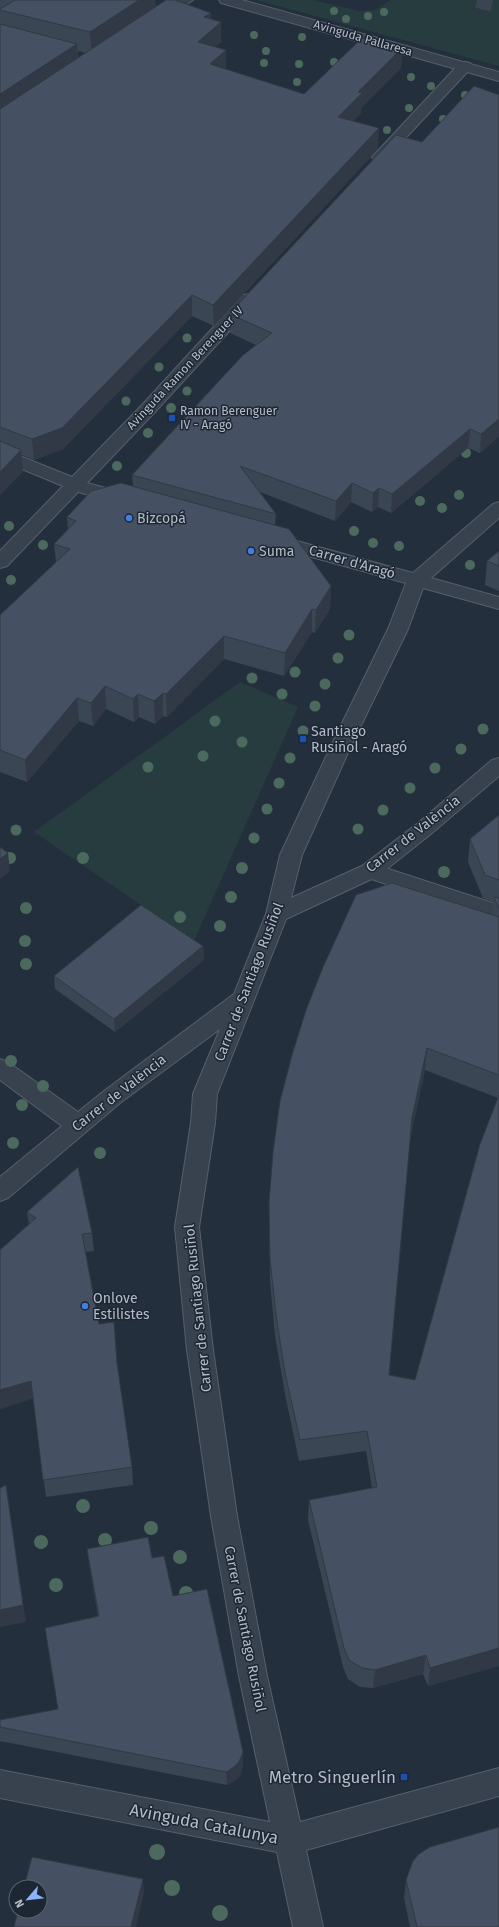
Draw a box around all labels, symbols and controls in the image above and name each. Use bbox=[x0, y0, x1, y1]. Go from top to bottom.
street label: Avinguda Pallaresa bbox=[312, 17, 414, 59]
street label: Avinguda Ramon Berenguer IV bbox=[124, 303, 246, 433]
place label: Ramon Berenguer IV - Aragó bbox=[180, 404, 277, 432]
marker: Ramon Berenguer IV - Aragó bbox=[167, 413, 177, 423]
place label: Bizcopá bbox=[137, 510, 186, 527]
marker: Bizcopá bbox=[124, 513, 134, 523]
street label: Carrer d'Aragó bbox=[307, 542, 397, 582]
place label: Suma bbox=[259, 543, 294, 560]
marker: Suma bbox=[246, 546, 256, 556]
place label: Santiago Rusiñol - Aragó bbox=[311, 723, 407, 756]
marker: Santiago Rusiñol - Aragó bbox=[298, 734, 308, 744]
street label: Carrer de València bbox=[362, 792, 464, 876]
street label: Carrer de Santiago Rusiñol bbox=[211, 900, 287, 1064]
street label: Carrer de València bbox=[68, 1051, 170, 1135]
street label: Carrer de Santiago Rusiñol bbox=[181, 1223, 215, 1393]
place label: Onlove Estilistes bbox=[93, 1290, 150, 1323]
marker: Onlove Estilistes bbox=[80, 1301, 90, 1311]
street label: Carrer de Santiago Rusiñol bbox=[221, 1545, 269, 1713]
place label: Metro Singuerlín bbox=[269, 1767, 396, 1788]
marker: Metro Singuerlín bbox=[399, 1772, 409, 1782]
street label: Avinguda Catalunya bbox=[128, 1799, 280, 1849]
north arrow bbox=[8, 1879, 48, 1919]
text: N bbox=[12, 1897, 27, 1910]

